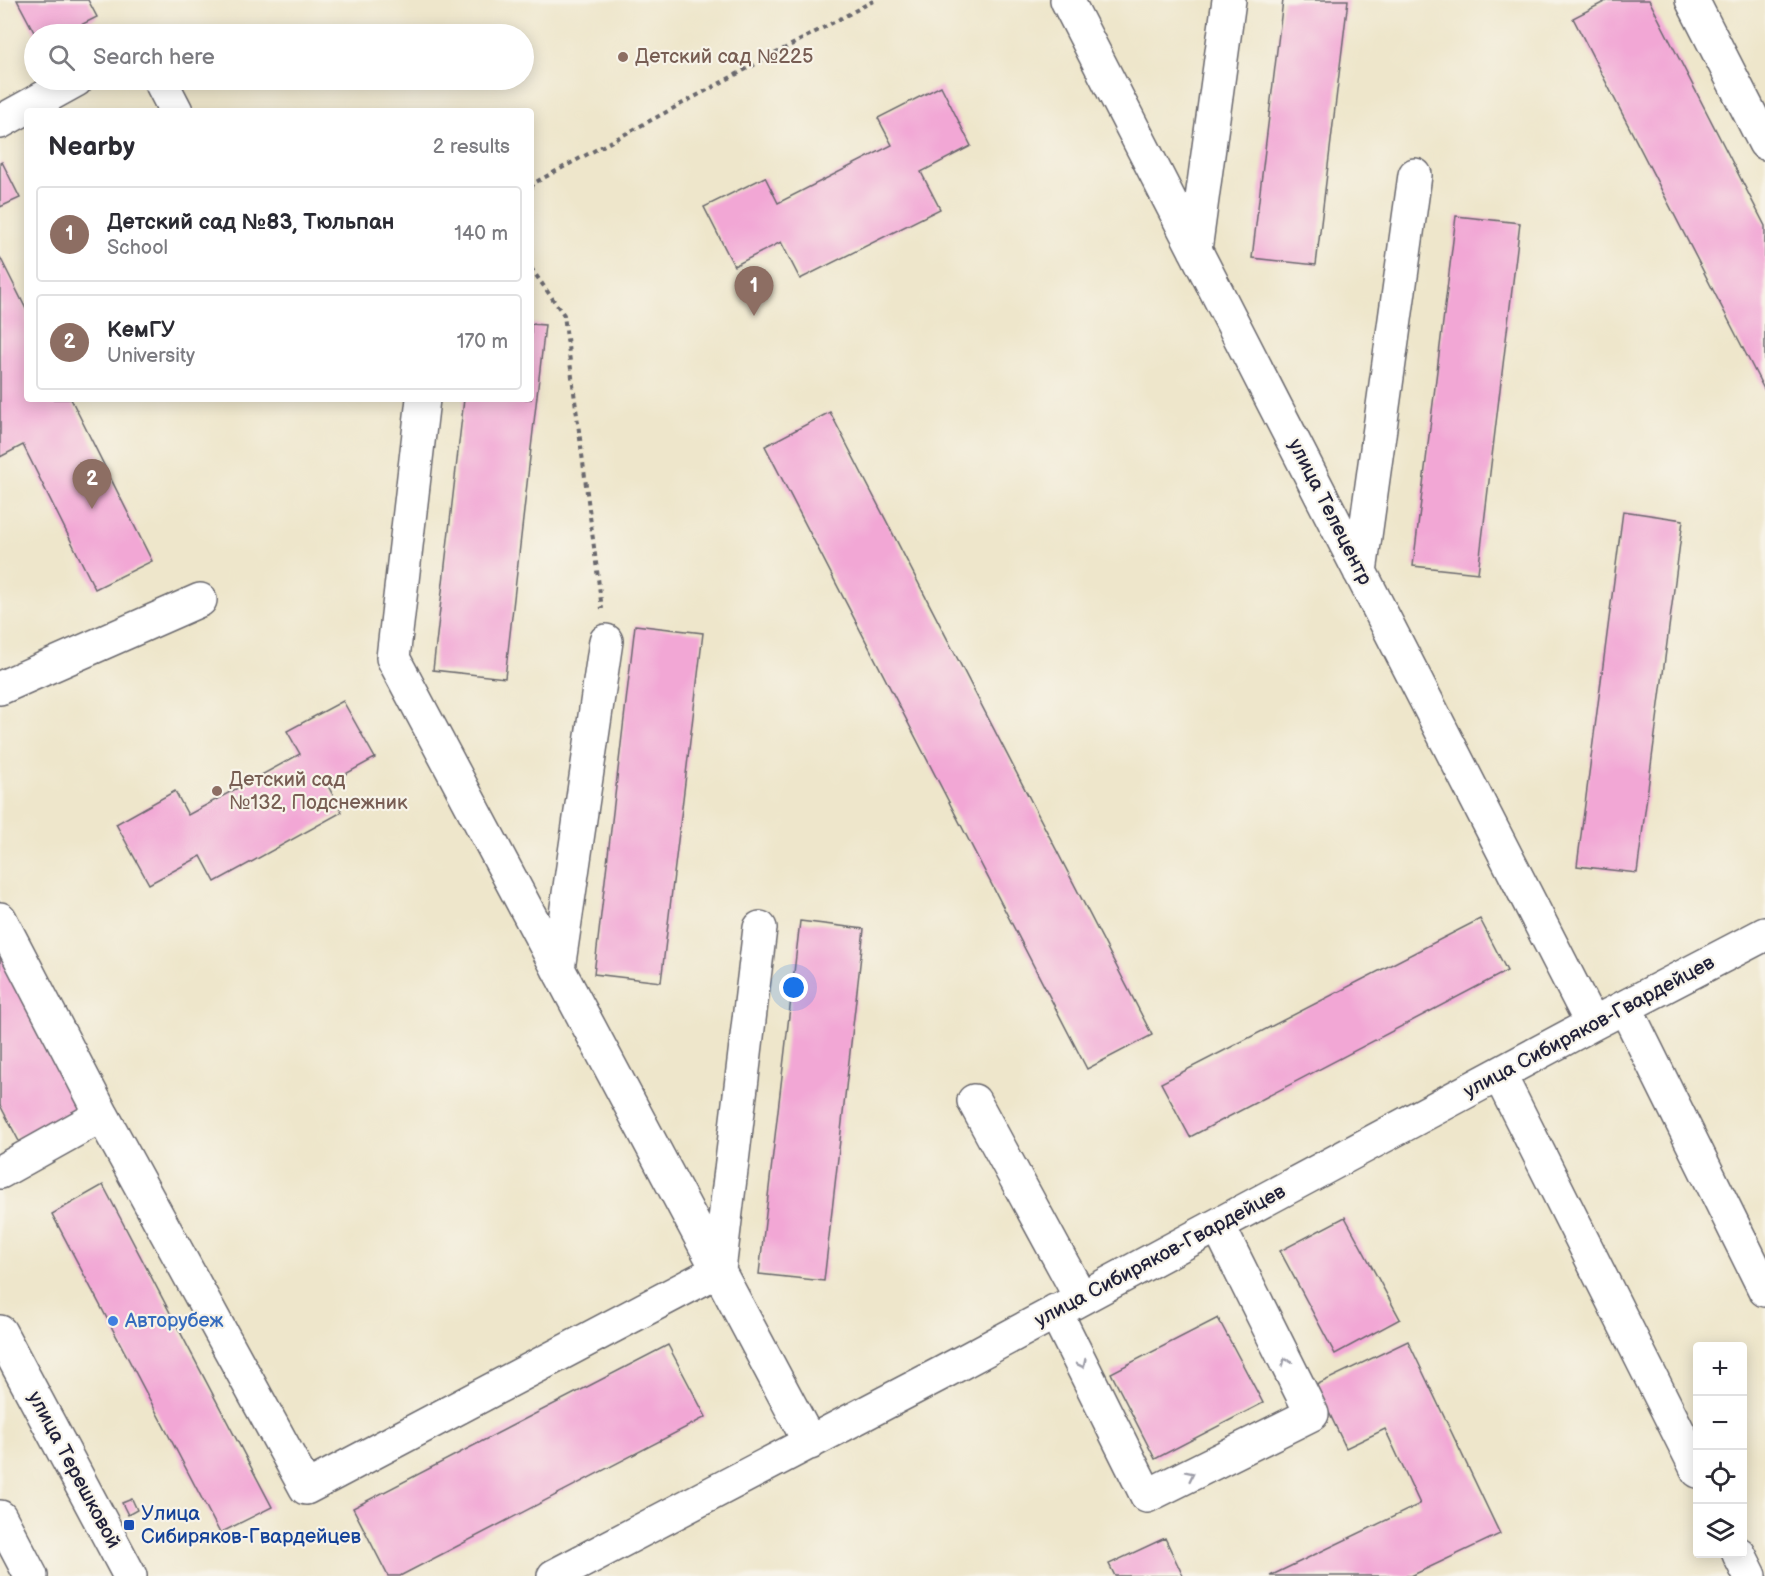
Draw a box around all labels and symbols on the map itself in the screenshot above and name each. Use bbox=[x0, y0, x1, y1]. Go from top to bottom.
place label: Детский сад №225 bbox=[635, 45, 813, 69]
marker: Детский сад №225 bbox=[616, 50, 630, 64]
pin: 1 bbox=[734, 266, 774, 316]
street label: улица Телецентр bbox=[1283, 435, 1378, 590]
pin: 2 bbox=[72, 460, 112, 509]
place label: Детский сад №132, Подснежник bbox=[229, 768, 408, 815]
marker: Детский сад №132, Подснежник bbox=[210, 784, 224, 798]
street label: улица Сибиряков-Гвардейцев bbox=[1459, 950, 1719, 1103]
your location bbox=[779, 973, 808, 1002]
street label: улица Сибиряков-Гвардейцев bbox=[1030, 1179, 1290, 1332]
place label: Авторубеж bbox=[124, 1309, 224, 1333]
marker: Авторубеж bbox=[106, 1314, 120, 1328]
one-way arrow bbox=[1074, 1357, 1086, 1368]
one-way arrow bbox=[1281, 1357, 1293, 1368]
street label: улица Терешковой bbox=[22, 1387, 126, 1553]
one-way arrow bbox=[1183, 1471, 1194, 1482]
place label: Улица Сибиряков-Гвардейцев bbox=[141, 1502, 361, 1549]
marker: Улица Сибиряков-Гвардейцев bbox=[122, 1518, 136, 1532]

